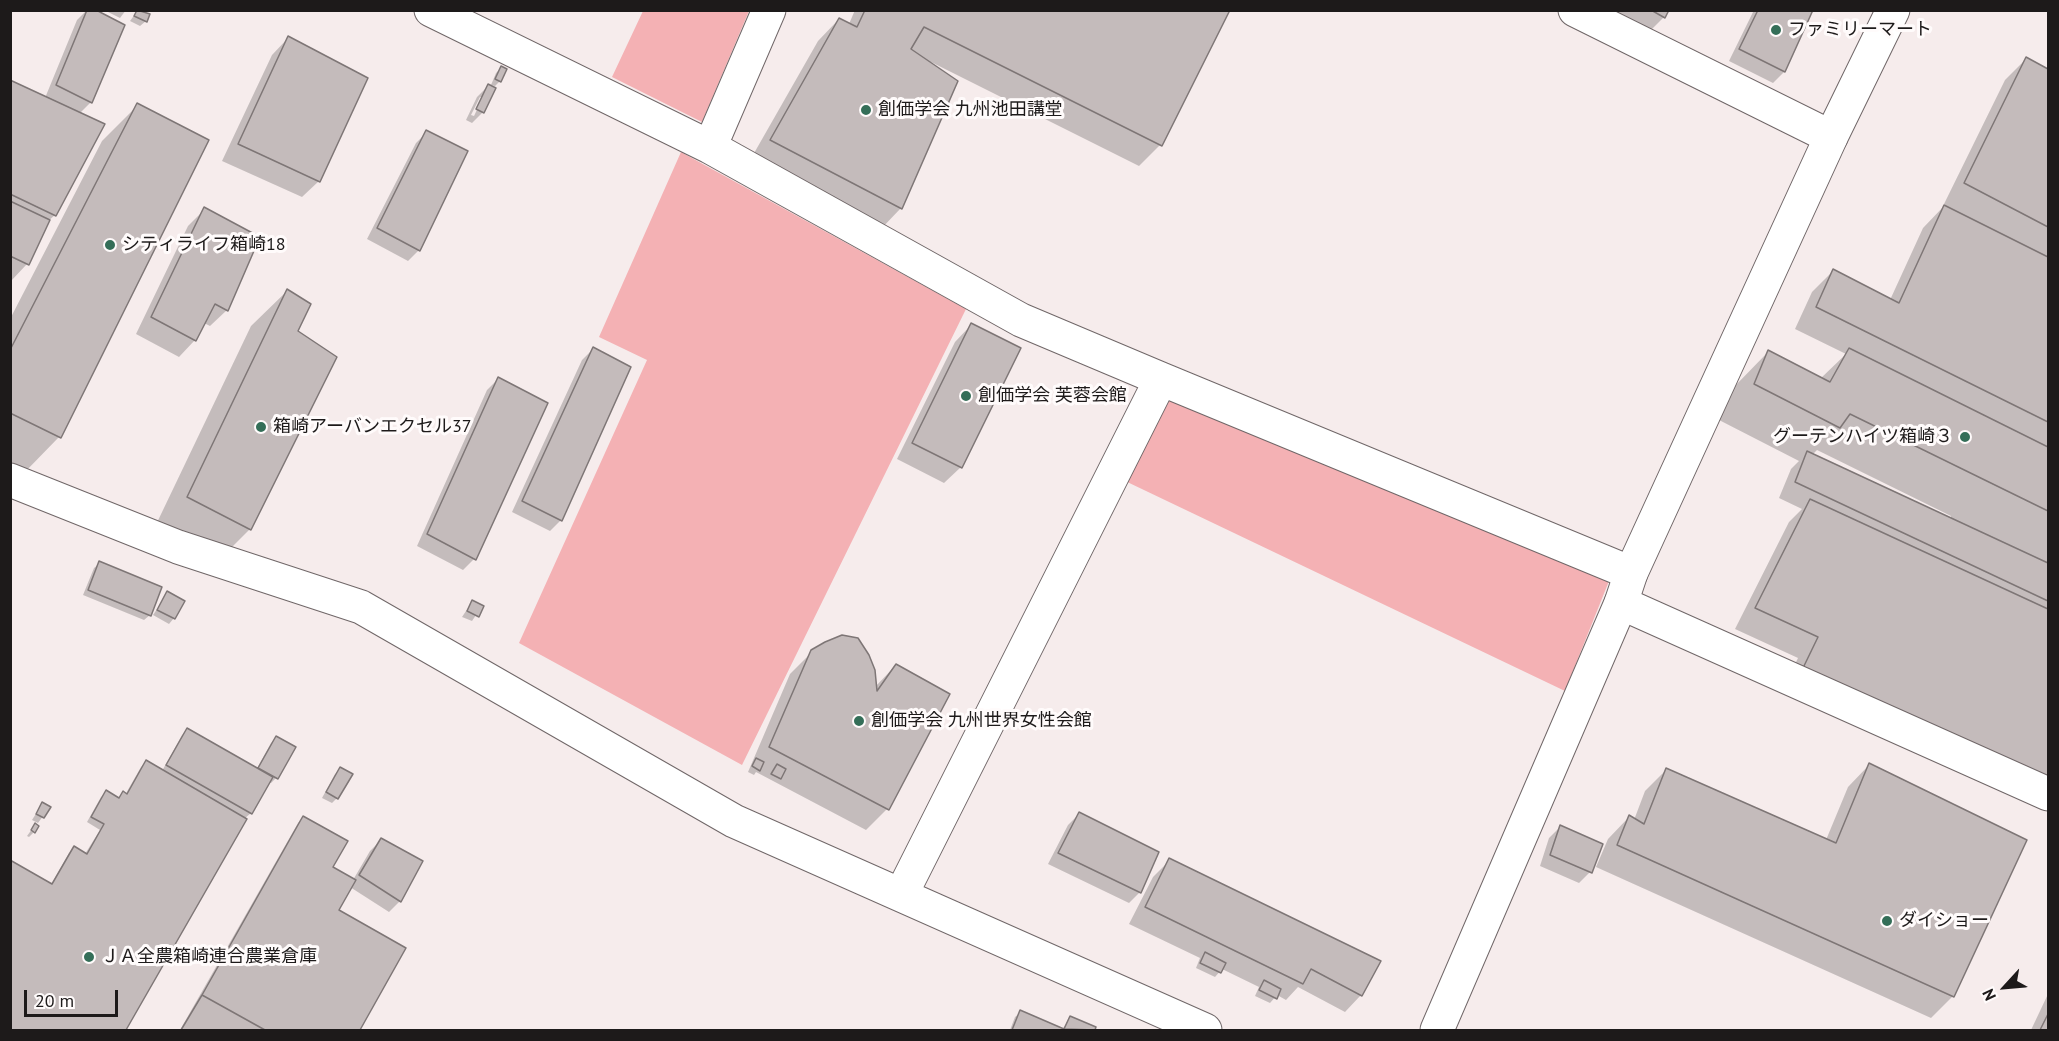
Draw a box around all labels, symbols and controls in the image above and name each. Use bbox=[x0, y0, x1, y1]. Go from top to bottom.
place label: ファミリーマート bbox=[1788, 19, 1932, 41]
marker: ファミリーマート bbox=[1769, 23, 1783, 37]
place label: 創価学会 九州池田講堂 bbox=[878, 99, 1063, 121]
marker: 創価学会 九州池田講堂 bbox=[859, 103, 873, 117]
place label: シティライフ箱崎18 bbox=[122, 234, 286, 256]
marker: シティライフ箱崎18 bbox=[103, 238, 117, 252]
place label: 創価学会 芙蓉会館 bbox=[978, 385, 1127, 407]
marker: 創価学会 芙蓉会館 bbox=[959, 389, 973, 403]
place label: 箱崎アーバンエクセル37 bbox=[273, 416, 472, 438]
marker: 箱崎アーバンエクセル37 bbox=[254, 420, 268, 434]
place label: グーテンハイツ箱崎３ bbox=[1773, 426, 1953, 448]
marker: グーテンハイツ箱崎３ bbox=[1958, 430, 1972, 444]
place label: 創価学会 九州世界女性会館 bbox=[871, 710, 1092, 732]
marker: 創価学会 九州世界女性会館 bbox=[852, 714, 866, 728]
place label: ダイショー bbox=[1899, 910, 1989, 932]
marker: ダイショー bbox=[1880, 914, 1894, 928]
place label: ＪＡ全農箱崎連合農業倉庫 bbox=[101, 946, 317, 968]
marker: ＪＡ全農箱崎連合農業倉庫 bbox=[82, 950, 96, 964]
north arrow bbox=[1975, 957, 2035, 1017]
scale bar bbox=[27, 978, 122, 1016]
text: N bbox=[1978, 986, 2000, 1004]
text: 20 m bbox=[35, 989, 74, 1012]

